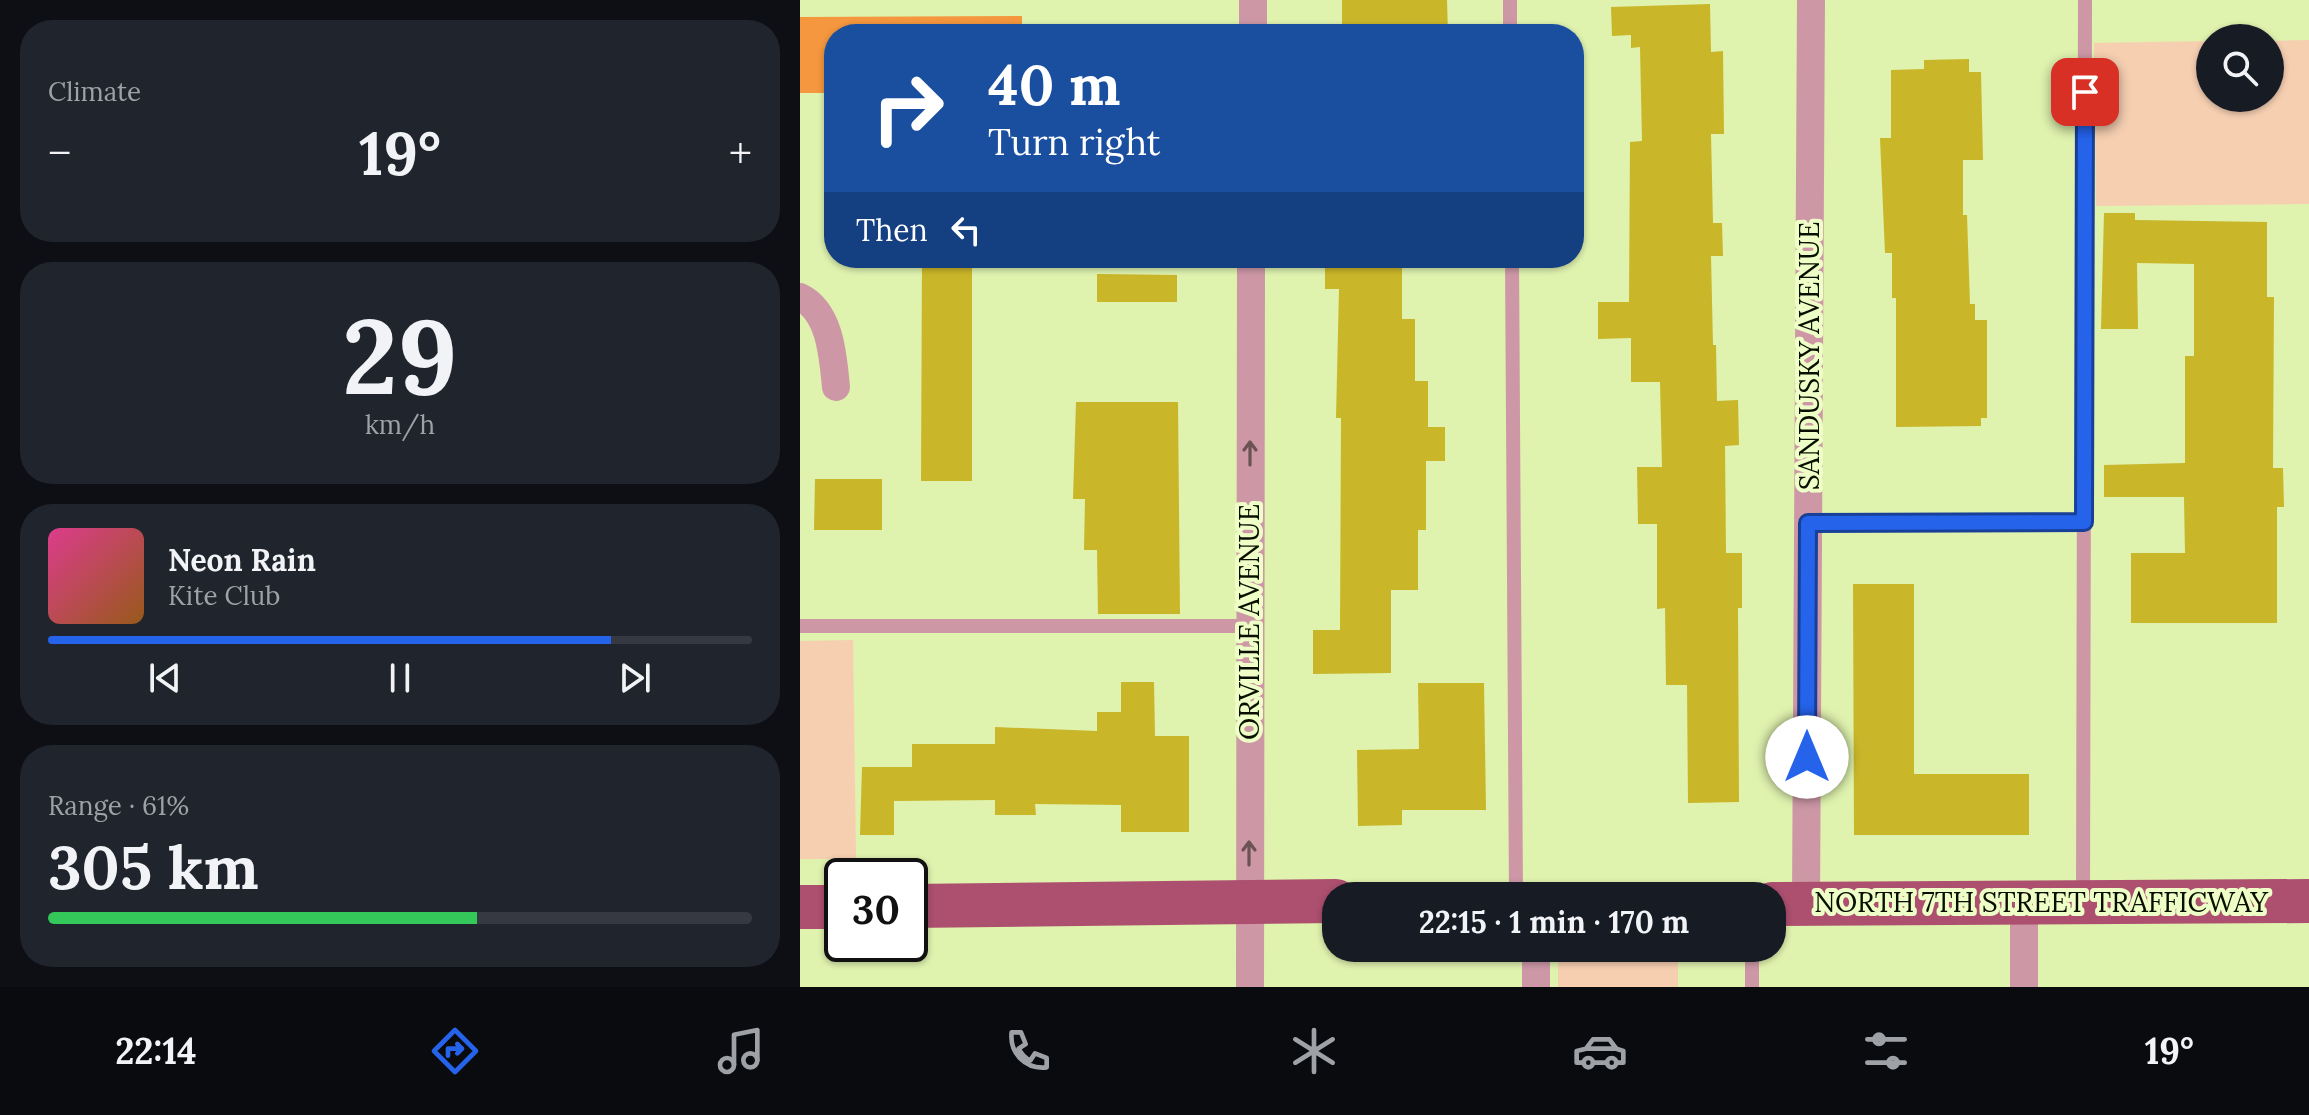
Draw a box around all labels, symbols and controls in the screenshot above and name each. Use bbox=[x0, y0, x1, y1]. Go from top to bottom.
map controls bbox=[2196, 24, 2284, 112]
button: search bbox=[2196, 24, 2284, 112]
text: 40 m bbox=[988, 49, 1121, 120]
icon: right bbox=[856, 56, 960, 160]
pin bbox=[2051, 58, 2119, 126]
icon: arrive bbox=[2063, 70, 2107, 114]
text: Climate bbox=[48, 75, 141, 108]
text: 19° bbox=[359, 115, 441, 191]
text: Turn right bbox=[988, 119, 1161, 165]
text: − bbox=[48, 125, 71, 181]
text: + bbox=[729, 125, 752, 181]
icon: left bbox=[944, 208, 988, 252]
text: Then bbox=[856, 211, 928, 249]
street label: SANDUSKY AVENUE bbox=[1791, 222, 1827, 490]
text: 29 bbox=[342, 289, 458, 422]
text: km/h bbox=[365, 408, 435, 441]
one-way arrow bbox=[1242, 440, 1257, 467]
street label: ORVILLE AVENUE bbox=[1231, 504, 1267, 740]
text: Neon Rain bbox=[168, 541, 316, 579]
text: Kite Club bbox=[168, 579, 280, 612]
icon: previous bbox=[143, 656, 187, 700]
icon: pause bbox=[378, 656, 422, 700]
icon: next bbox=[613, 656, 657, 700]
position arrow bbox=[1765, 715, 1849, 799]
text: Range · 61% bbox=[48, 789, 189, 822]
text: 305 km bbox=[48, 829, 259, 905]
one-way arrow bbox=[1241, 840, 1257, 867]
speed limit sign: 30 bbox=[824, 858, 928, 962]
street label: NORTH 7TH STREET TRAFFICWAY bbox=[1814, 884, 2269, 920]
text: 22:15 · 1 min · 170 m bbox=[1419, 903, 1689, 941]
icon: directions bbox=[427, 1023, 483, 1079]
icon: music bbox=[713, 1023, 769, 1079]
icon: phone bbox=[1000, 1023, 1056, 1079]
icon: climate bbox=[1286, 1023, 1342, 1079]
icon: car bbox=[1572, 1023, 1628, 1079]
icon: filters bbox=[1858, 1023, 1914, 1079]
text: 22:14 bbox=[115, 1028, 197, 1074]
text: 19° bbox=[2145, 1028, 2194, 1074]

